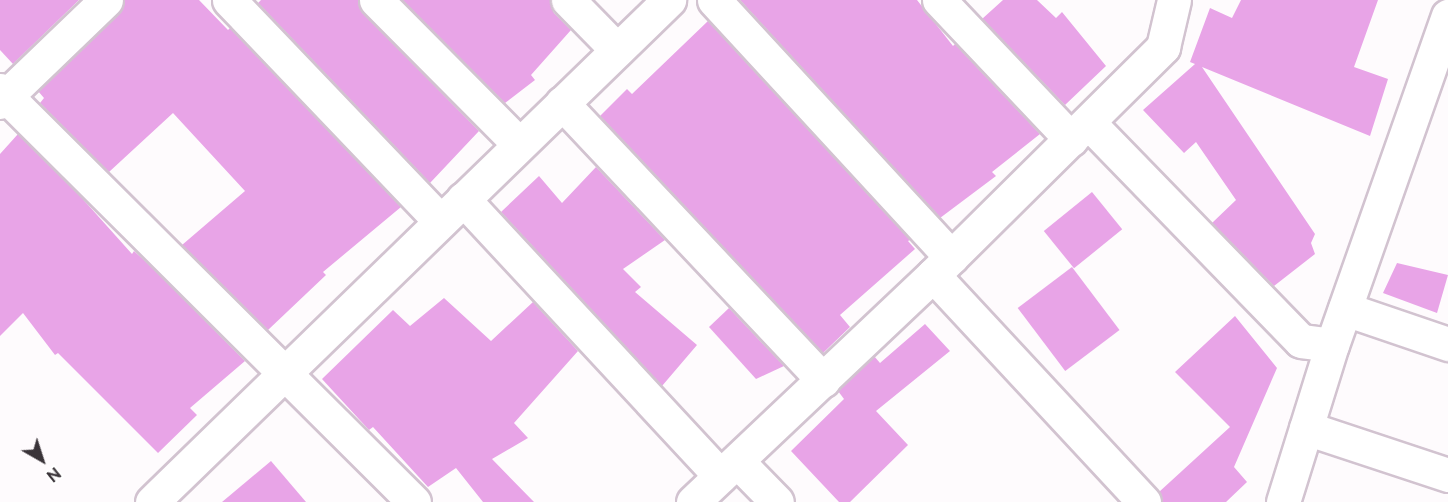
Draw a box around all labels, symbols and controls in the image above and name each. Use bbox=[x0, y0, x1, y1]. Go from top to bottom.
north arrow bbox=[12, 430, 72, 490]
text: N bbox=[43, 463, 64, 486]

